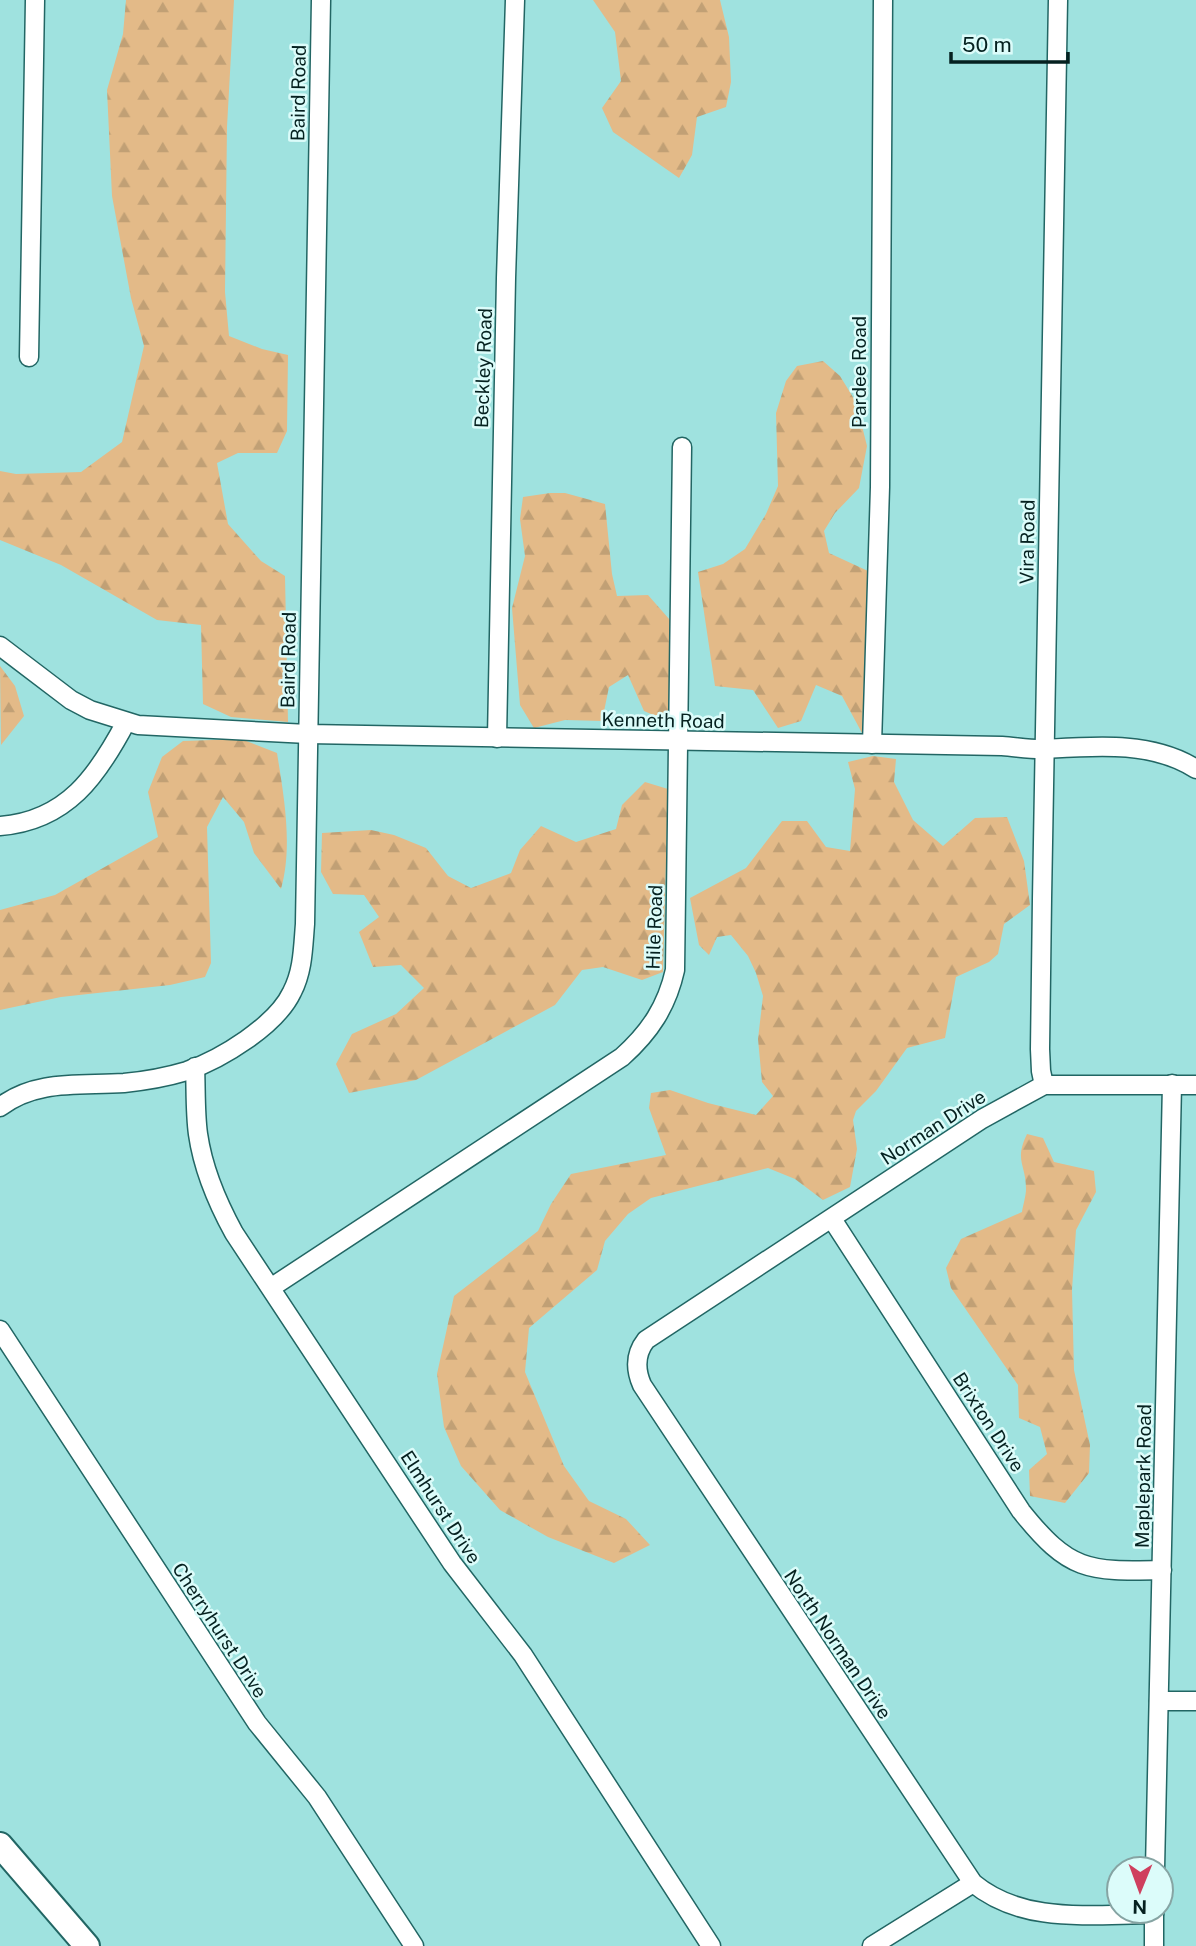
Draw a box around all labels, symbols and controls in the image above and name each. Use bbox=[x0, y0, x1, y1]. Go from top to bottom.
scale bar bbox=[951, 21, 1068, 65]
text: 50 m bbox=[962, 32, 1012, 57]
street label: Baird Road bbox=[286, 45, 310, 141]
street label: Beckley Road bbox=[470, 308, 496, 428]
street label: Pardee Road bbox=[848, 316, 870, 428]
street label: Vira Road bbox=[1015, 499, 1039, 585]
street label: Baird Road bbox=[276, 612, 300, 708]
street label: Kenneth Road bbox=[601, 708, 725, 732]
street label: Hile Road bbox=[642, 884, 666, 970]
street label: Norman Drive bbox=[877, 1085, 989, 1169]
street label: Brixton Drive bbox=[949, 1368, 1029, 1476]
street label: Maplepark Road bbox=[1131, 1404, 1155, 1548]
street label: Elmhurst Drive bbox=[396, 1447, 486, 1567]
street label: Cherryhurst Drive bbox=[168, 1558, 272, 1702]
street label: North Norman Drive bbox=[780, 1565, 896, 1723]
north arrow bbox=[1105, 1855, 1175, 1925]
text: N bbox=[1132, 1896, 1147, 1918]

